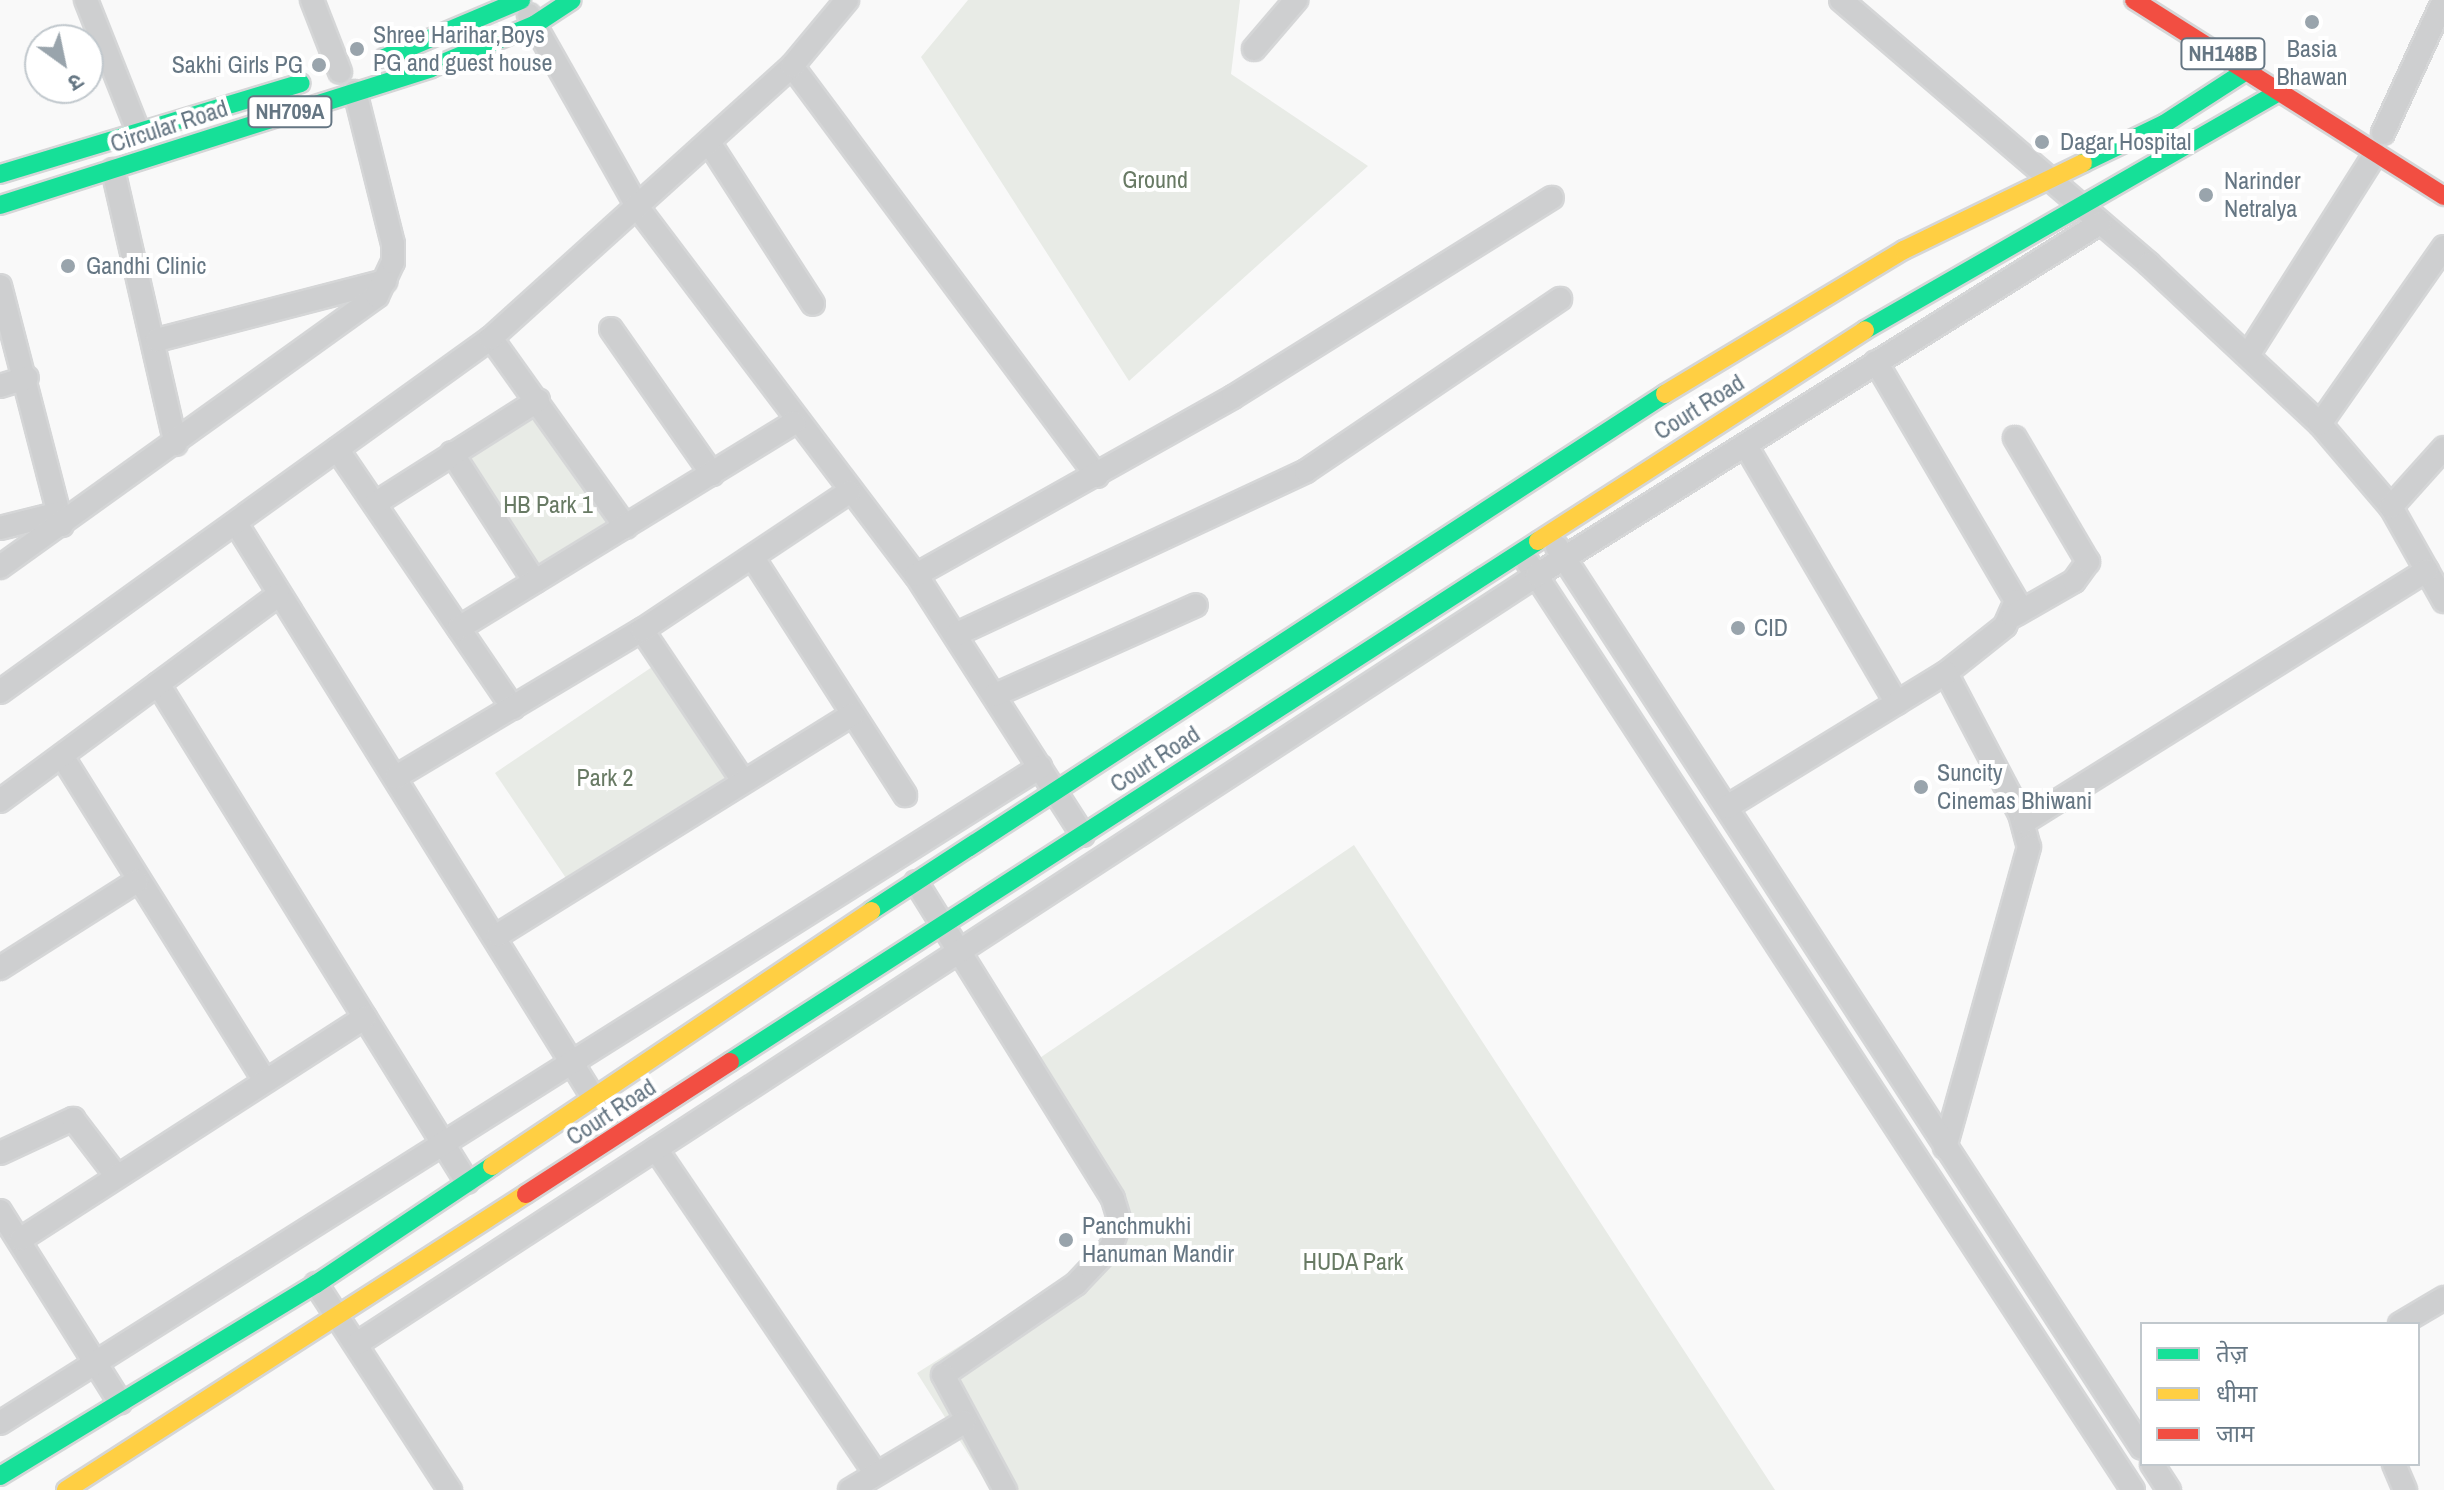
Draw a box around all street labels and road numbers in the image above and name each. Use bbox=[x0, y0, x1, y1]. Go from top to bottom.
road number: NH148B bbox=[2179, 36, 2267, 72]
street label: Circular Road bbox=[107, 94, 231, 158]
road number: NH709A bbox=[246, 94, 334, 130]
street label: Court Road bbox=[1649, 368, 1749, 446]
street label: Court Road bbox=[1105, 720, 1205, 798]
street label: Court Road bbox=[561, 1073, 661, 1151]

